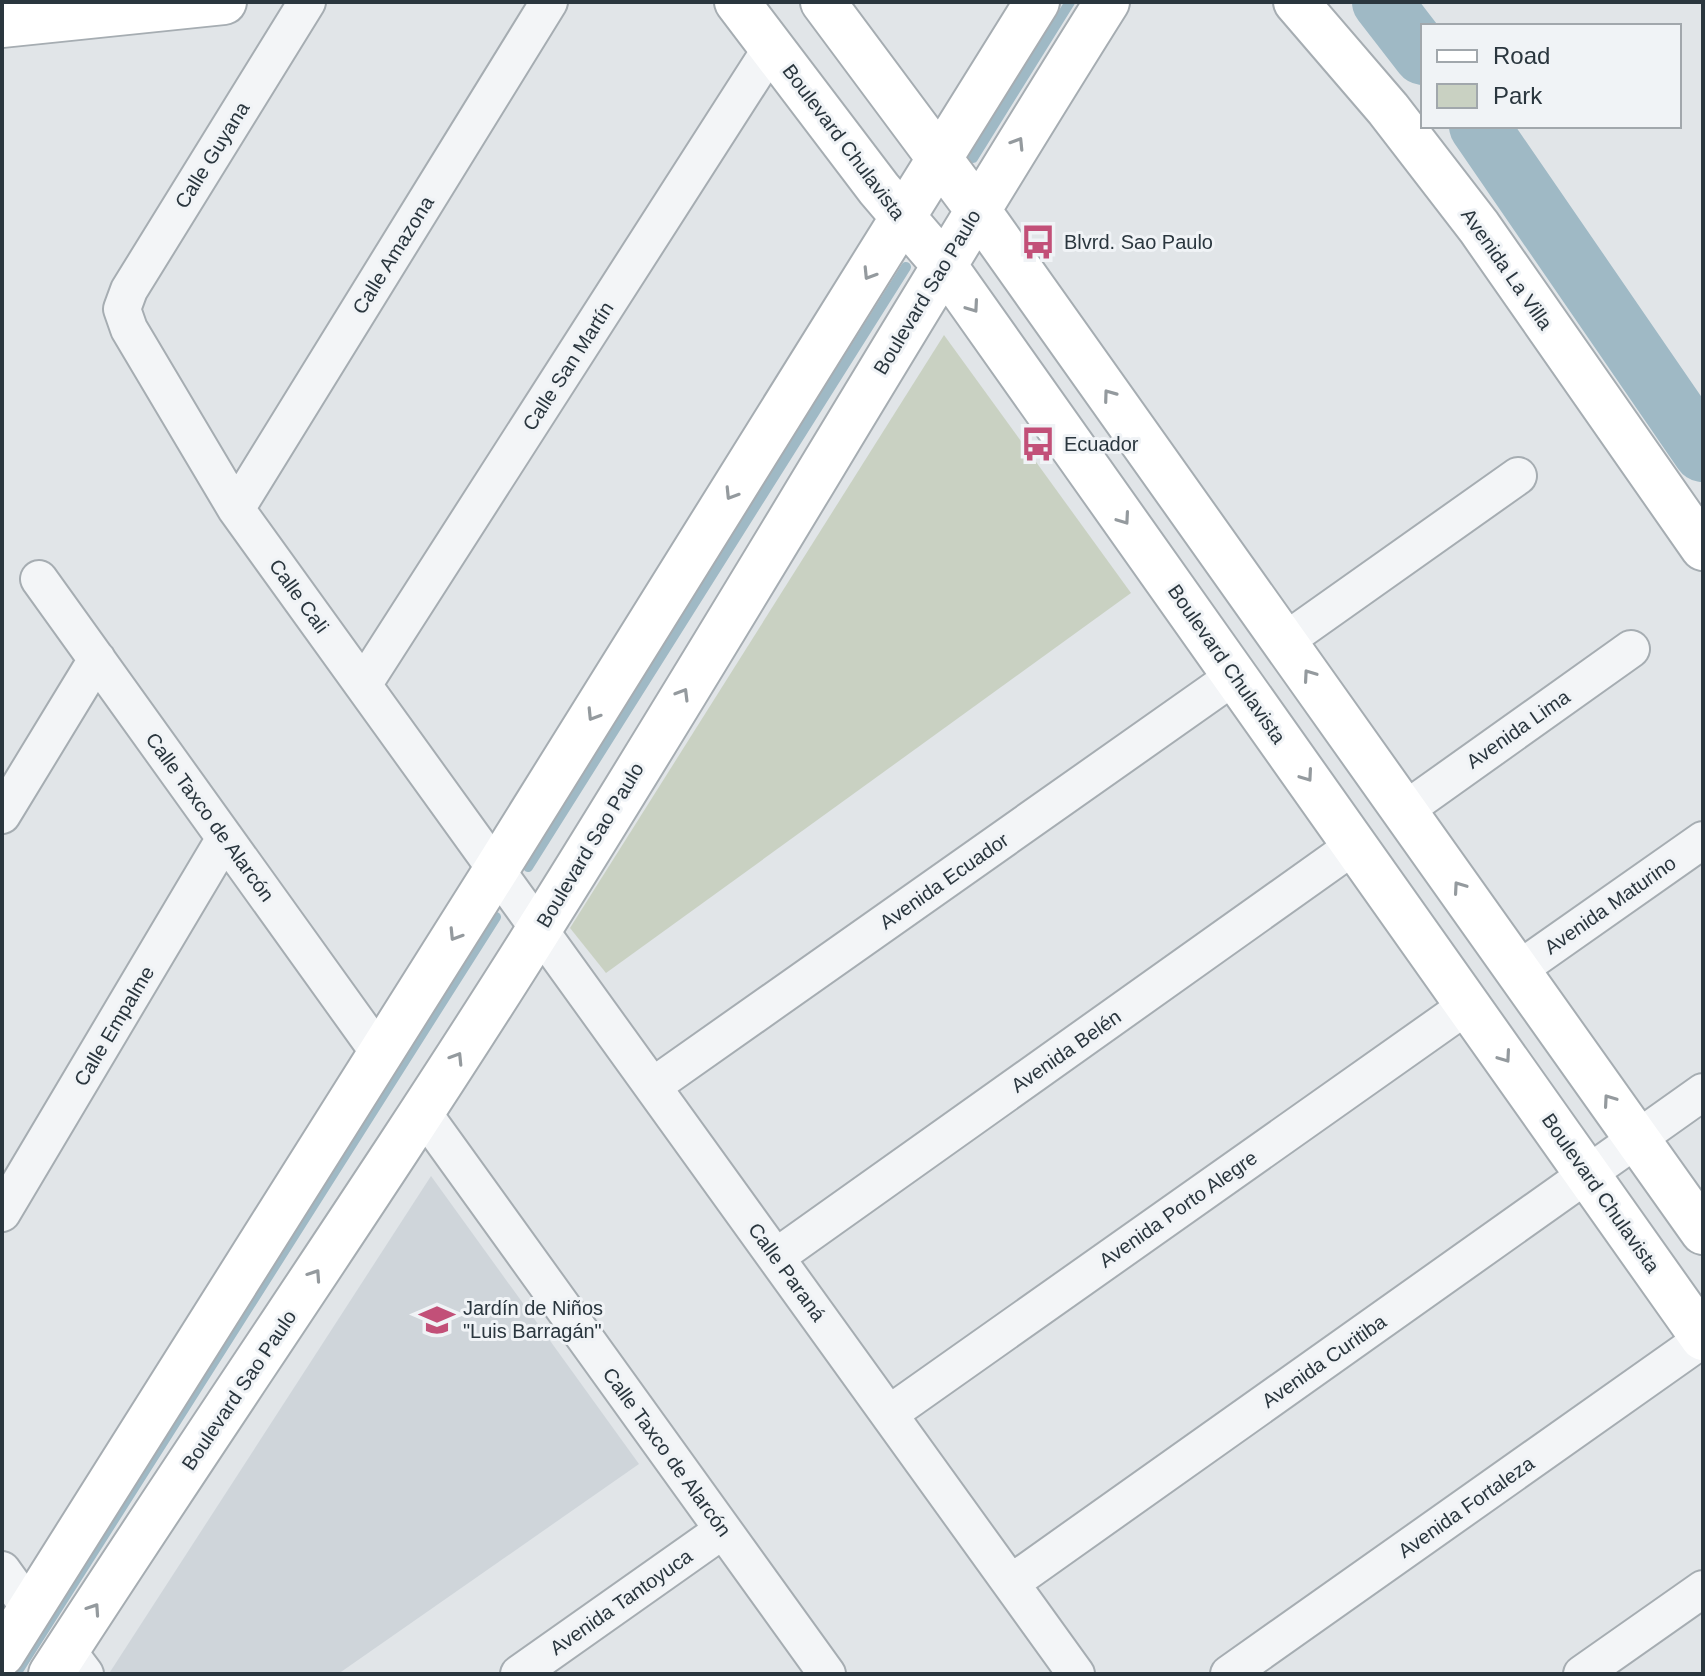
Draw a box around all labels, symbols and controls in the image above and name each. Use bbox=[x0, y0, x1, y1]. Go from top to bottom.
legend bbox=[1421, 24, 1681, 128]
text: Road bbox=[1493, 42, 1550, 69]
street label: Boulevard Chulavista bbox=[778, 60, 910, 225]
text: Park bbox=[1493, 82, 1543, 109]
street label: Calle Guyana bbox=[171, 97, 254, 212]
one-way arrow bbox=[1009, 138, 1024, 152]
street label: Calle Amazona bbox=[348, 191, 438, 318]
street label: Avenida La Villa bbox=[1457, 204, 1557, 334]
street label: Boulevard Sao Paulo bbox=[869, 206, 985, 378]
bus stop icon: Blvrd. Sao Paulo bbox=[1019, 223, 1057, 261]
place label: Blvrd. Sao Paulo bbox=[1064, 231, 1213, 253]
one-way arrow bbox=[863, 265, 879, 280]
street label: Calle San Martín bbox=[518, 298, 618, 434]
one-way arrow bbox=[964, 298, 978, 312]
one-way arrow bbox=[1104, 389, 1119, 404]
bus stop icon: Ecuador bbox=[1019, 425, 1057, 463]
place label: Ecuador bbox=[1064, 433, 1139, 455]
one-way arrow bbox=[726, 486, 741, 500]
one-way arrow bbox=[1114, 510, 1129, 524]
street label: Calle Cali bbox=[265, 555, 333, 637]
street label: Boulevard Chulavista bbox=[1164, 580, 1291, 748]
one-way arrow bbox=[1304, 669, 1319, 684]
street label: Avenida Lima bbox=[1462, 685, 1575, 773]
one-way arrow bbox=[673, 688, 688, 703]
one-way arrow bbox=[588, 706, 603, 721]
street label: Calle Taxco de Alarcón bbox=[141, 728, 279, 906]
street label: Boulevard Sao Paulo bbox=[532, 759, 648, 931]
one-way arrow bbox=[1297, 768, 1312, 782]
street label: Avenida Ecuador bbox=[875, 828, 1013, 934]
street label: Avenida Maturino bbox=[1540, 851, 1680, 959]
one-way arrow bbox=[1454, 882, 1469, 896]
one-way arrow bbox=[450, 926, 465, 941]
street label: Calle Empalme bbox=[70, 962, 158, 1090]
street label: Avenida Belén bbox=[1007, 1005, 1125, 1097]
one-way arrow bbox=[1495, 1049, 1510, 1063]
one-way arrow bbox=[448, 1052, 463, 1067]
one-way arrow bbox=[1605, 1094, 1619, 1108]
street label: Boulevard Chulavista bbox=[1538, 1109, 1665, 1277]
street label: Avenida Porto Alegre bbox=[1095, 1146, 1261, 1272]
street label: Calle Paraná bbox=[744, 1219, 830, 1326]
one-way arrow bbox=[305, 1270, 320, 1284]
place label: Jardín de Niños "Luis Barragán" bbox=[463, 1297, 603, 1342]
school or university icon: Jardín de Niños "Luis Barragán" bbox=[418, 1301, 456, 1339]
street label: Boulevard Sao Paulo bbox=[177, 1306, 301, 1474]
street label: Avenida Curitiba bbox=[1258, 1310, 1391, 1412]
street label: Calle Taxco de Alarcón bbox=[598, 1363, 736, 1541]
street label: Avenida Fortaleza bbox=[1394, 1451, 1539, 1562]
street label: Avenida Tantoyuca bbox=[546, 1544, 697, 1659]
one-way arrow bbox=[84, 1603, 99, 1617]

